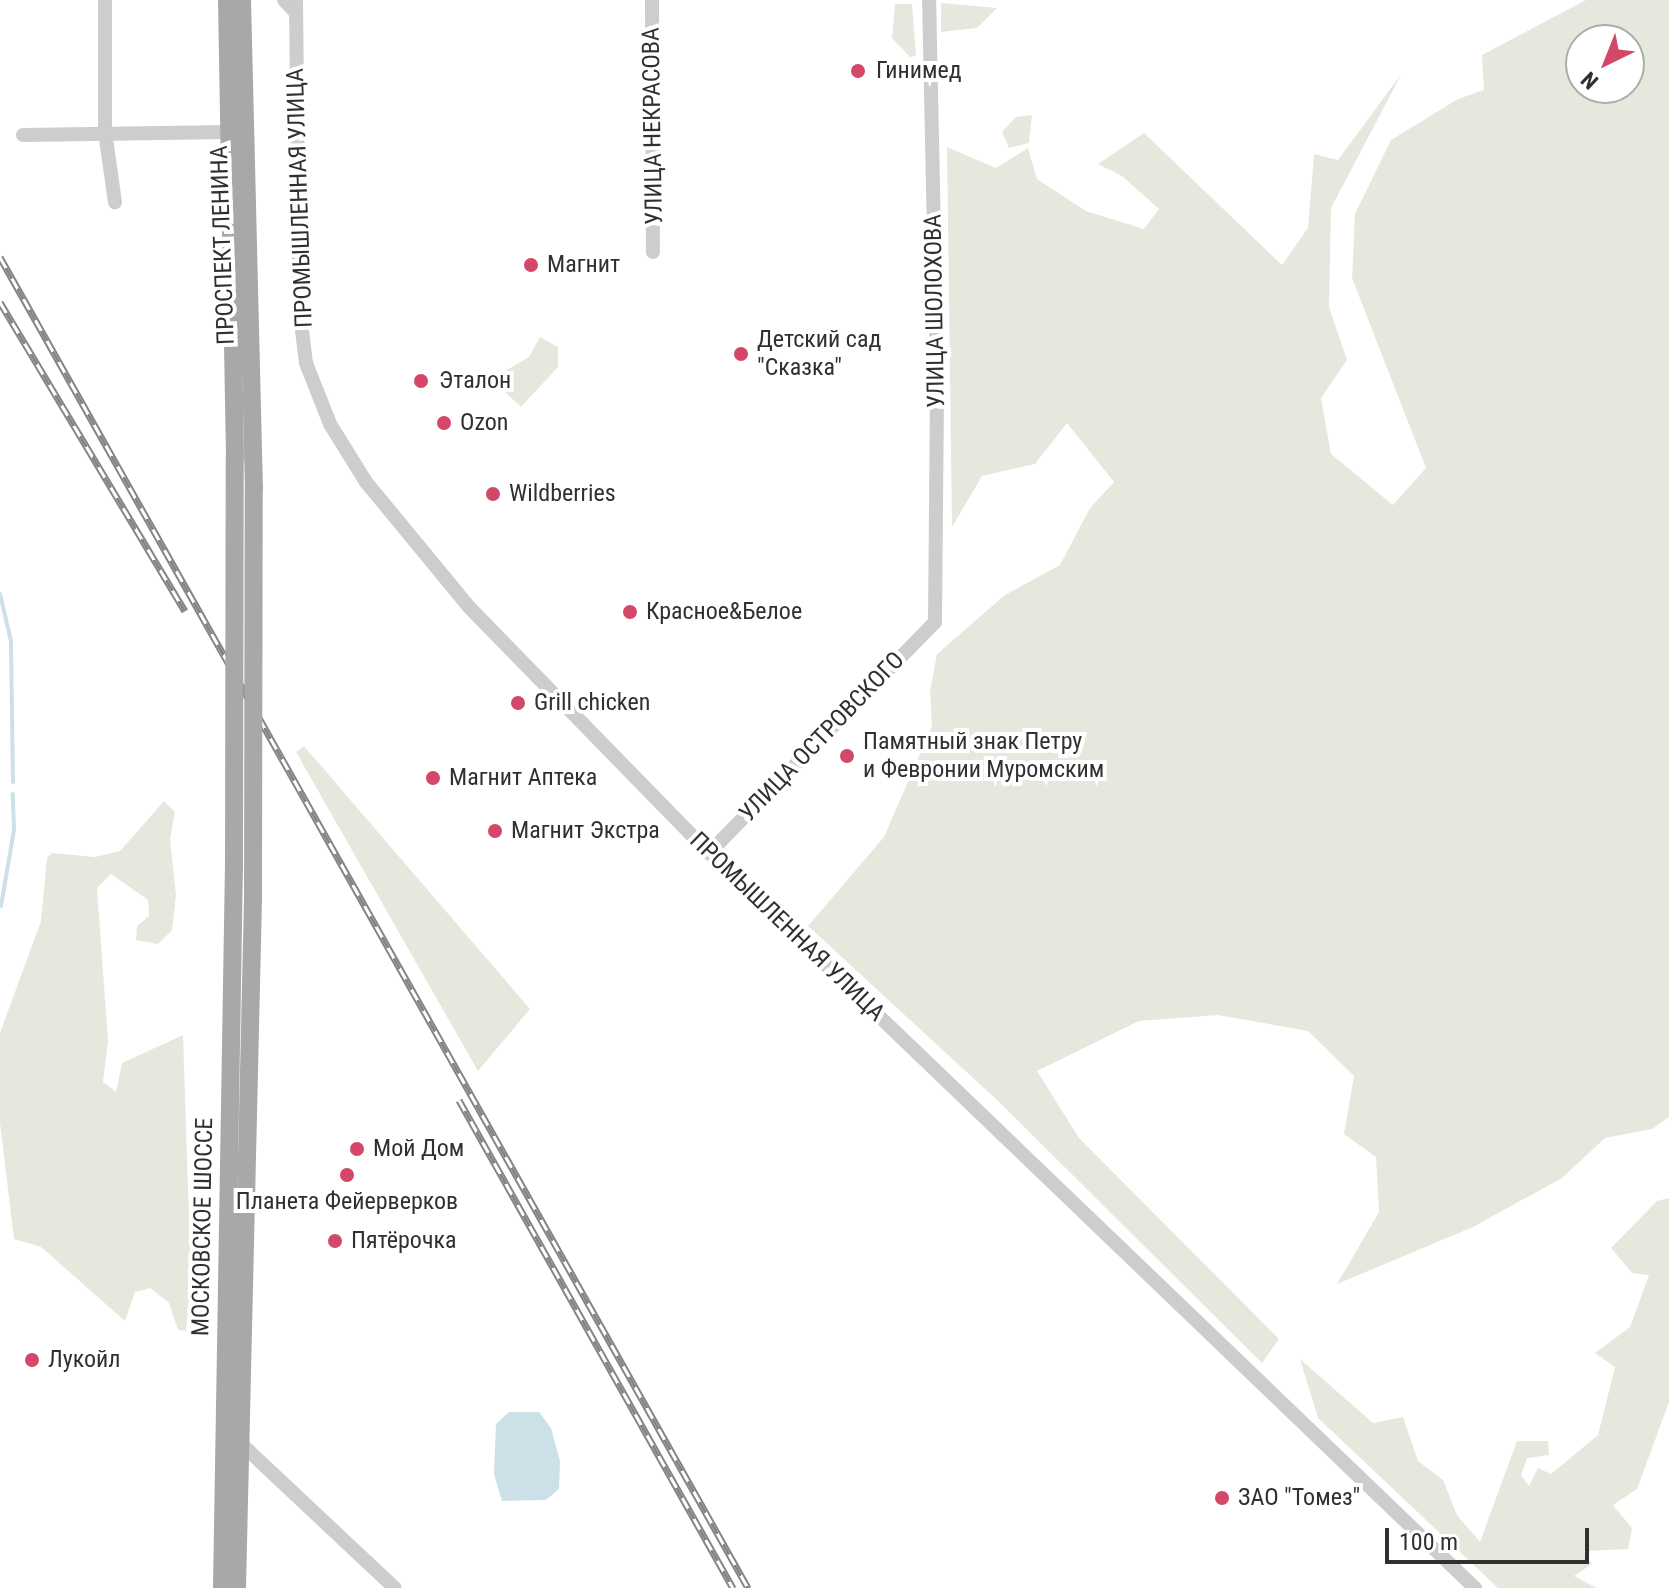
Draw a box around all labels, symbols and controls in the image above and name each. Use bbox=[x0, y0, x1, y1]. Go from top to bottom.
north arrow bbox=[1565, 24, 1645, 104]
street label: УЛИЦА НЕКРАСОВА bbox=[637, 27, 669, 225]
place label: Гинимед bbox=[876, 57, 962, 85]
marker: Гинимед bbox=[847, 60, 869, 82]
text: N bbox=[1576, 67, 1603, 94]
street label: ПРОМЫШЛЕННАЯ УЛИЦА bbox=[281, 68, 319, 328]
street label: ПРОСПЕКТ ЛЕНИНА bbox=[205, 145, 241, 345]
street label: УЛИЦА ШОЛОХОВА bbox=[919, 214, 951, 408]
place label: Магнит bbox=[547, 251, 620, 279]
marker: Магнит bbox=[522, 256, 540, 274]
place label: Детский сад "Сказка" bbox=[757, 326, 881, 382]
marker: Детский сад "Сказка" bbox=[732, 345, 750, 363]
place label: Эталон bbox=[439, 367, 511, 395]
marker: Эталон bbox=[410, 370, 432, 392]
place label: Ozon bbox=[460, 409, 508, 437]
marker: Ozon bbox=[435, 414, 453, 432]
place label: Wildberries bbox=[509, 480, 616, 508]
marker: Wildberries bbox=[484, 485, 502, 503]
place label: Красное&Белое bbox=[646, 598, 802, 626]
marker: Красное&Белое bbox=[621, 603, 639, 621]
street label: УЛИЦА ОСТРОВСКОГО bbox=[734, 646, 910, 828]
place label: Grill chicken bbox=[534, 689, 650, 717]
marker: Grill chicken bbox=[509, 694, 527, 712]
place label: Памятный знак Петру и Февронии Муромским bbox=[863, 728, 1104, 784]
marker: Памятный знак Петру и Февронии Муромским bbox=[838, 747, 856, 765]
place label: Магнит Аптека bbox=[449, 764, 597, 792]
marker: Магнит Аптека bbox=[424, 769, 442, 787]
place label: Магнит Экстра bbox=[511, 817, 660, 845]
marker: Магнит Экстра bbox=[486, 822, 504, 840]
street label: ПРОМЫШЛЕННАЯ УЛИЦА bbox=[684, 826, 890, 1028]
street label: МОСКОВСКОЕ ШОССЕ bbox=[187, 1118, 219, 1336]
place label: Мой Дом bbox=[373, 1135, 464, 1163]
marker: Мой Дом bbox=[348, 1140, 366, 1158]
marker: Планета Фейерверков bbox=[338, 1166, 356, 1184]
place label: Планета Фейерверков bbox=[236, 1188, 458, 1216]
place label: Пятёрочка bbox=[351, 1227, 456, 1255]
marker: Пятёрочка bbox=[326, 1232, 344, 1250]
place label: Лукойл bbox=[48, 1346, 121, 1374]
marker: Лукойл bbox=[23, 1351, 41, 1369]
place label: ЗАО "Томез" bbox=[1238, 1484, 1360, 1512]
marker: ЗАО "Томез" bbox=[1213, 1489, 1231, 1507]
scale bar bbox=[1389, 1512, 1593, 1562]
text: 100 m bbox=[1399, 1528, 1458, 1556]

